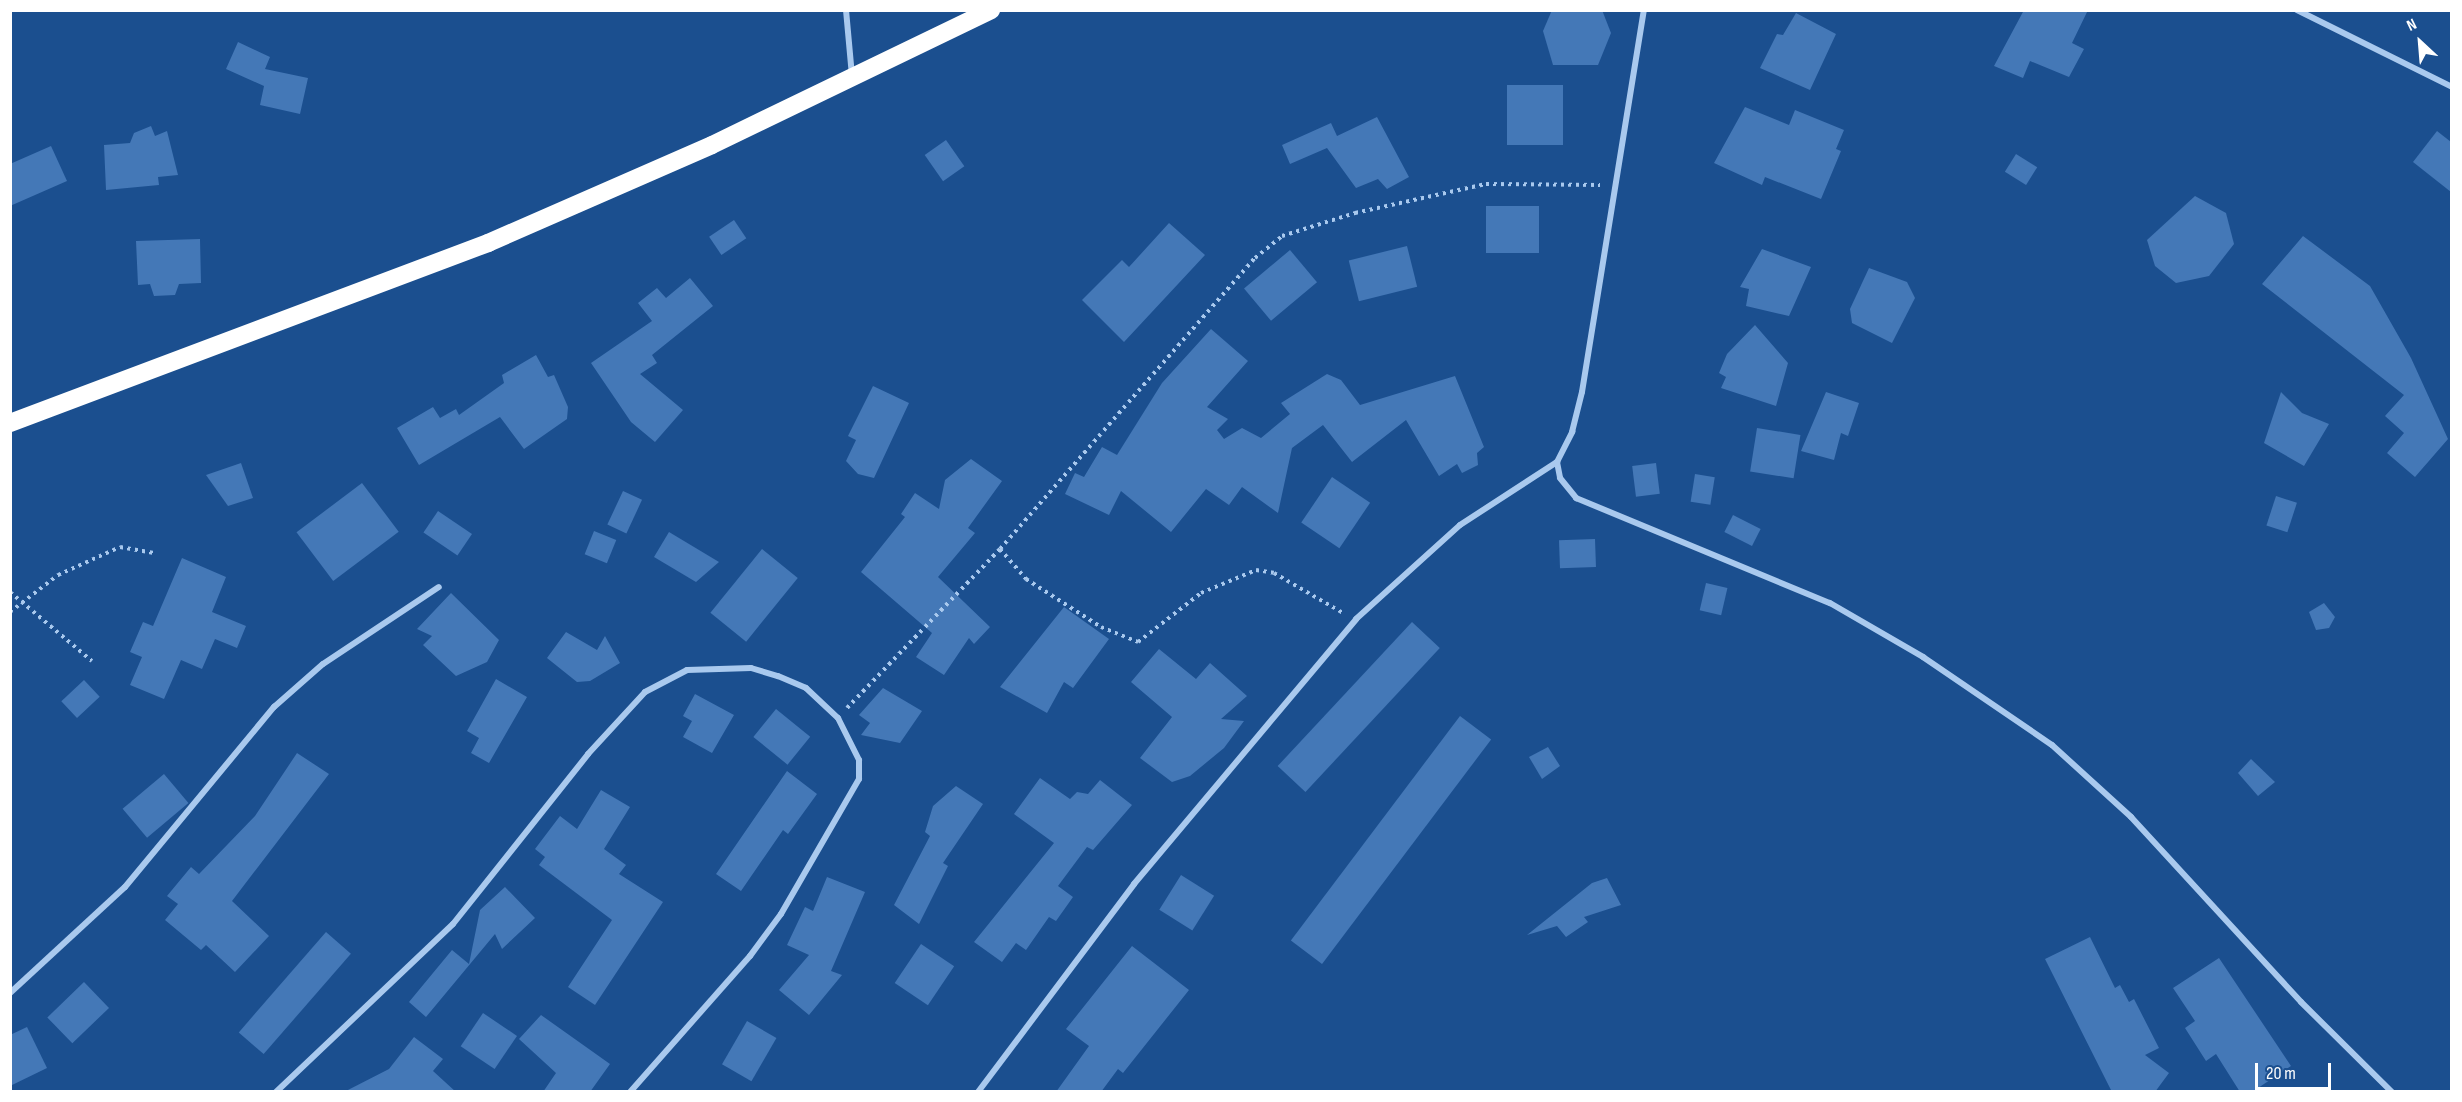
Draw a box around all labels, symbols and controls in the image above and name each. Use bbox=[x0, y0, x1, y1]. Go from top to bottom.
north arrow bbox=[2390, 12, 2450, 72]
text: N bbox=[2404, 15, 2420, 36]
scale bar bbox=[2258, 1051, 2334, 1089]
text: 20 m bbox=[2266, 1063, 2296, 1084]

